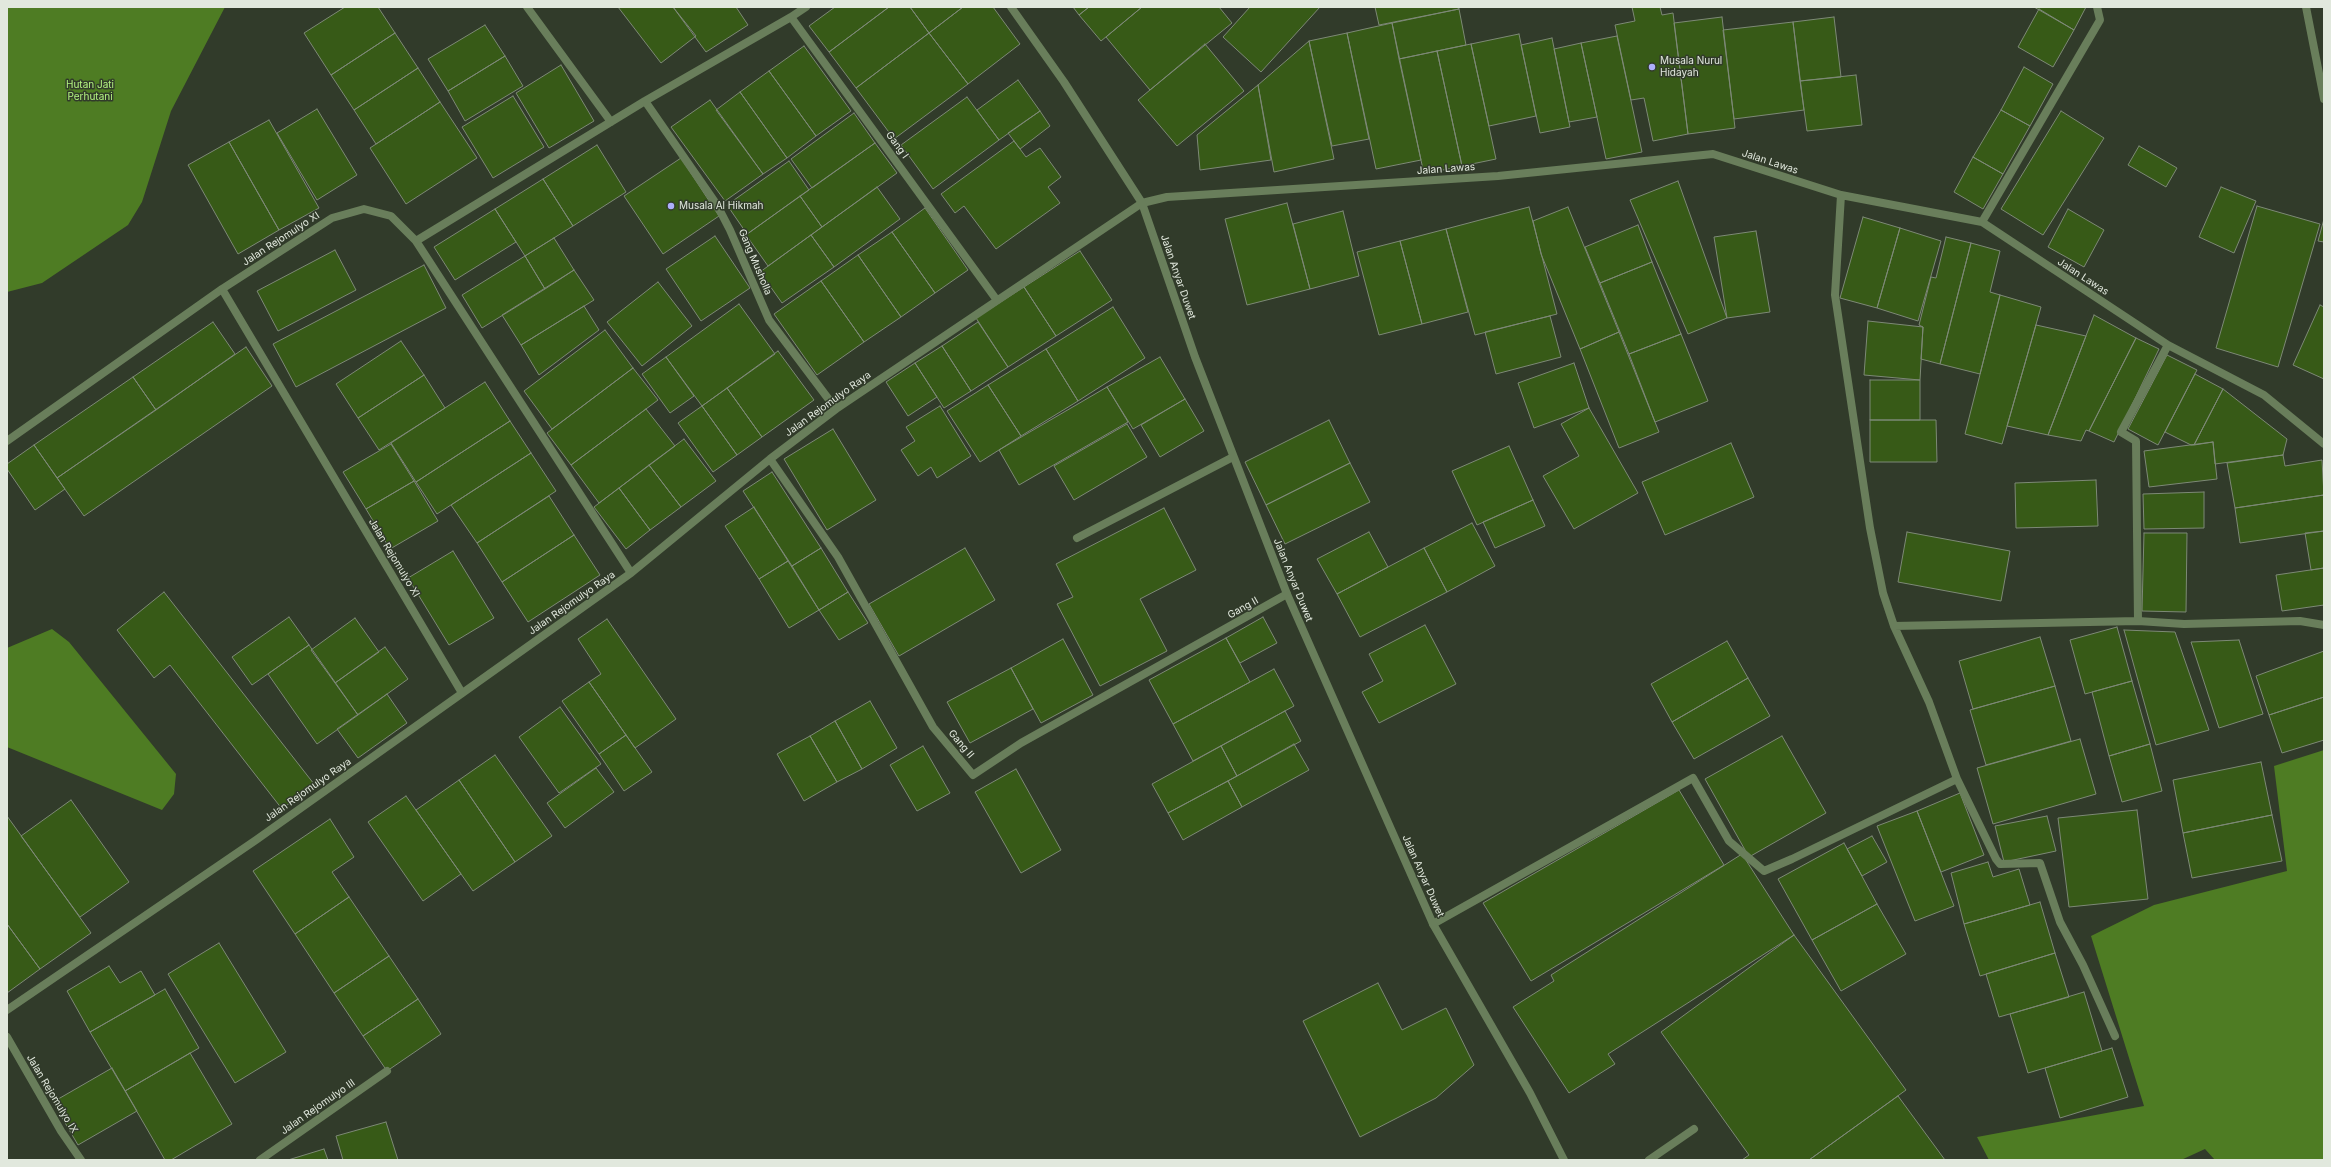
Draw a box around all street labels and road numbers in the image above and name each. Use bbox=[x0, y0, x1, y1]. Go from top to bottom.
street label: Gang I bbox=[883, 129, 911, 161]
street label: Jalan Lawas bbox=[1740, 147, 1800, 177]
street label: Jalan Lawas bbox=[1416, 161, 1476, 177]
street label: Jalan Rejomulyo XI bbox=[240, 210, 322, 268]
street label: Gang Musholla bbox=[736, 227, 774, 297]
street label: Jalan Anyar Duwet bbox=[1158, 233, 1198, 321]
street label: Jalan Lawas bbox=[2055, 256, 2111, 298]
street label: Jalan Rejomulyo Raya bbox=[783, 369, 873, 439]
street label: Jalan Rejomulyo XI bbox=[366, 517, 422, 599]
street label: Jalan Anyar Duwet bbox=[1271, 537, 1315, 623]
street label: Jalan Rejomulyo Raya bbox=[526, 569, 618, 637]
street label: Gang II bbox=[1226, 595, 1260, 621]
street label: Gang II bbox=[946, 727, 976, 761]
street label: Jalan Rejomulyo Raya bbox=[262, 756, 354, 824]
street label: Jalan Anyar Duwet bbox=[1399, 833, 1447, 919]
street label: Jalan Rejomulyo IX bbox=[24, 1053, 80, 1135]
street label: Jalan Rejomulyo III bbox=[278, 1077, 358, 1137]

